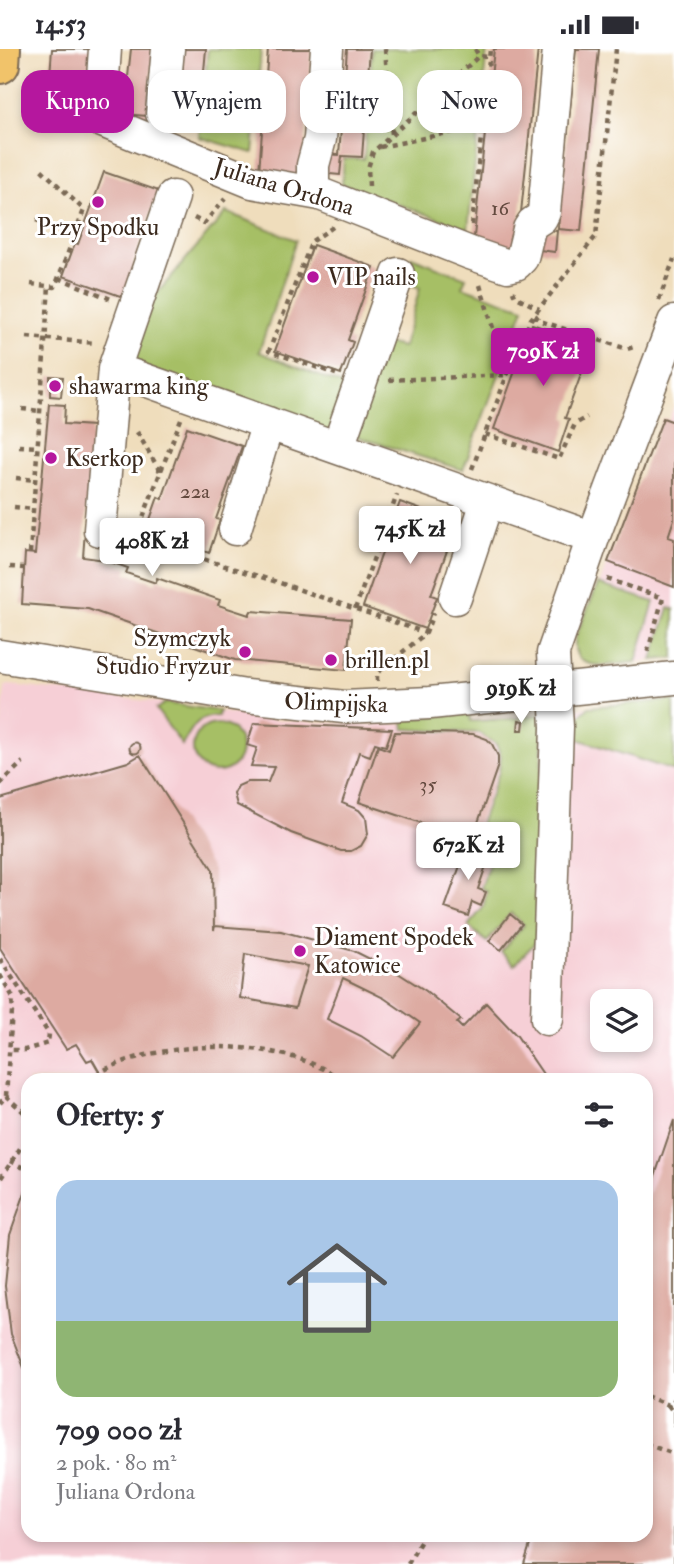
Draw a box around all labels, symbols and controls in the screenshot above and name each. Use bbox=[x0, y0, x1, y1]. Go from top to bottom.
text: 14:53 bbox=[35, 9, 86, 41]
chip: Kupno bbox=[21, 70, 134, 133]
chip: Wynajem bbox=[148, 70, 286, 133]
chip: Filtry bbox=[300, 70, 403, 133]
chip: Nowe bbox=[417, 70, 522, 133]
street label: Juliana Ordona bbox=[209, 151, 359, 223]
marker: Przy Spodku bbox=[90, 194, 106, 210]
house number: 16 bbox=[491, 195, 510, 222]
place label: Przy Spodku bbox=[37, 212, 159, 243]
place label: VIP nails bbox=[327, 262, 416, 293]
marker: VIP nails bbox=[305, 269, 321, 285]
pin: 709K zł bbox=[478, 329, 608, 388]
text: 709K zł bbox=[507, 336, 579, 365]
place label: shawarma king bbox=[69, 371, 210, 402]
marker: shawarma king bbox=[47, 378, 63, 394]
place label: Kserkop bbox=[65, 443, 144, 474]
marker: Kserkop bbox=[43, 450, 59, 466]
house number: 22a bbox=[180, 478, 210, 505]
pin: 745K zł bbox=[345, 507, 475, 566]
text: 745K zł bbox=[375, 514, 445, 543]
pin: 408K zł bbox=[87, 519, 217, 578]
text: 408K zł bbox=[116, 526, 188, 555]
place label: Szymczyk Studio Fryzur bbox=[96, 623, 232, 682]
marker: Szymczyk Studio Fryzur bbox=[237, 644, 253, 660]
place label: brillen.pl bbox=[345, 645, 429, 676]
marker: brillen.pl bbox=[323, 652, 339, 668]
pin: 919K zł bbox=[456, 665, 586, 725]
text: 919K zł bbox=[486, 673, 556, 702]
street label: Olimpijska bbox=[284, 686, 390, 720]
house number: 35 bbox=[419, 771, 437, 798]
pin: 672K zł bbox=[403, 823, 533, 882]
text: 672K zł bbox=[432, 830, 504, 859]
place label: Diament Spodek Katowice bbox=[314, 922, 474, 981]
marker: Diament Spodek Katowice bbox=[292, 943, 308, 959]
map controls bbox=[590, 989, 653, 1052]
button: layers bbox=[590, 989, 653, 1052]
icon: filters bbox=[580, 1096, 618, 1134]
text: Oferty: 5 bbox=[56, 1097, 164, 1134]
icon: home bbox=[274, 1225, 400, 1351]
text: 709 000 zł bbox=[56, 1411, 181, 1448]
text: 2 pok. · 80 m² bbox=[56, 1448, 177, 1477]
text: Juliana Ordona bbox=[56, 1477, 195, 1506]

